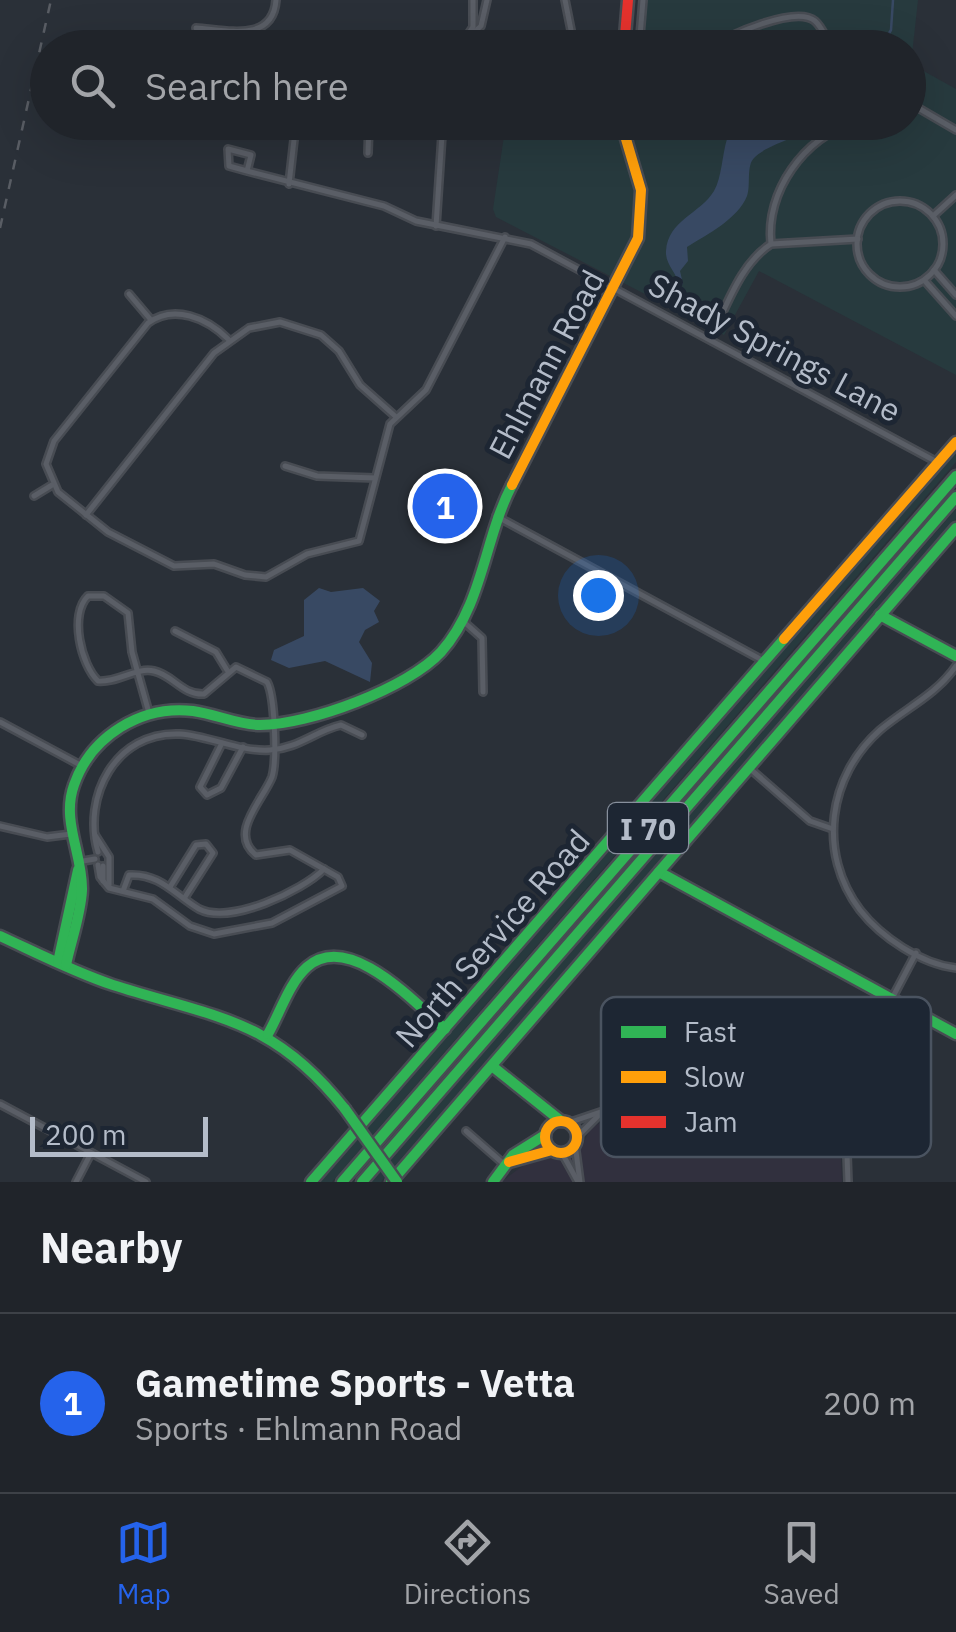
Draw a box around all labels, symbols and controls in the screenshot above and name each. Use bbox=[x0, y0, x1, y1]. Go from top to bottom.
search box bbox=[30, 30, 926, 140]
icon: search bbox=[65, 58, 120, 113]
text: Search here bbox=[145, 61, 349, 110]
street label: Ehlmann Road bbox=[479, 262, 613, 466]
street label: Shady Springs Lane bbox=[642, 263, 908, 431]
pin: 1 bbox=[412, 468, 478, 544]
your location bbox=[573, 570, 624, 621]
road number: I 70 bbox=[608, 803, 688, 853]
street label: North Service Road bbox=[386, 820, 598, 1056]
legend bbox=[601, 997, 931, 1157]
text: Fast bbox=[684, 1013, 737, 1050]
text: Slow bbox=[684, 1058, 745, 1095]
text: Jam bbox=[684, 1103, 738, 1140]
scale bar bbox=[30, 1112, 208, 1156]
text: 200 m bbox=[45, 1116, 126, 1153]
text: Nearby bbox=[40, 1220, 182, 1275]
text: Gametime Sports - Vetta bbox=[135, 1358, 575, 1407]
text: 1 bbox=[63, 1382, 82, 1424]
text: 200 m bbox=[823, 1382, 916, 1424]
text: Sports · Ehlmann Road bbox=[135, 1407, 462, 1449]
tab: Map bbox=[116, 1515, 171, 1612]
tab: Directions bbox=[404, 1515, 531, 1612]
tab: Saved bbox=[764, 1515, 840, 1612]

